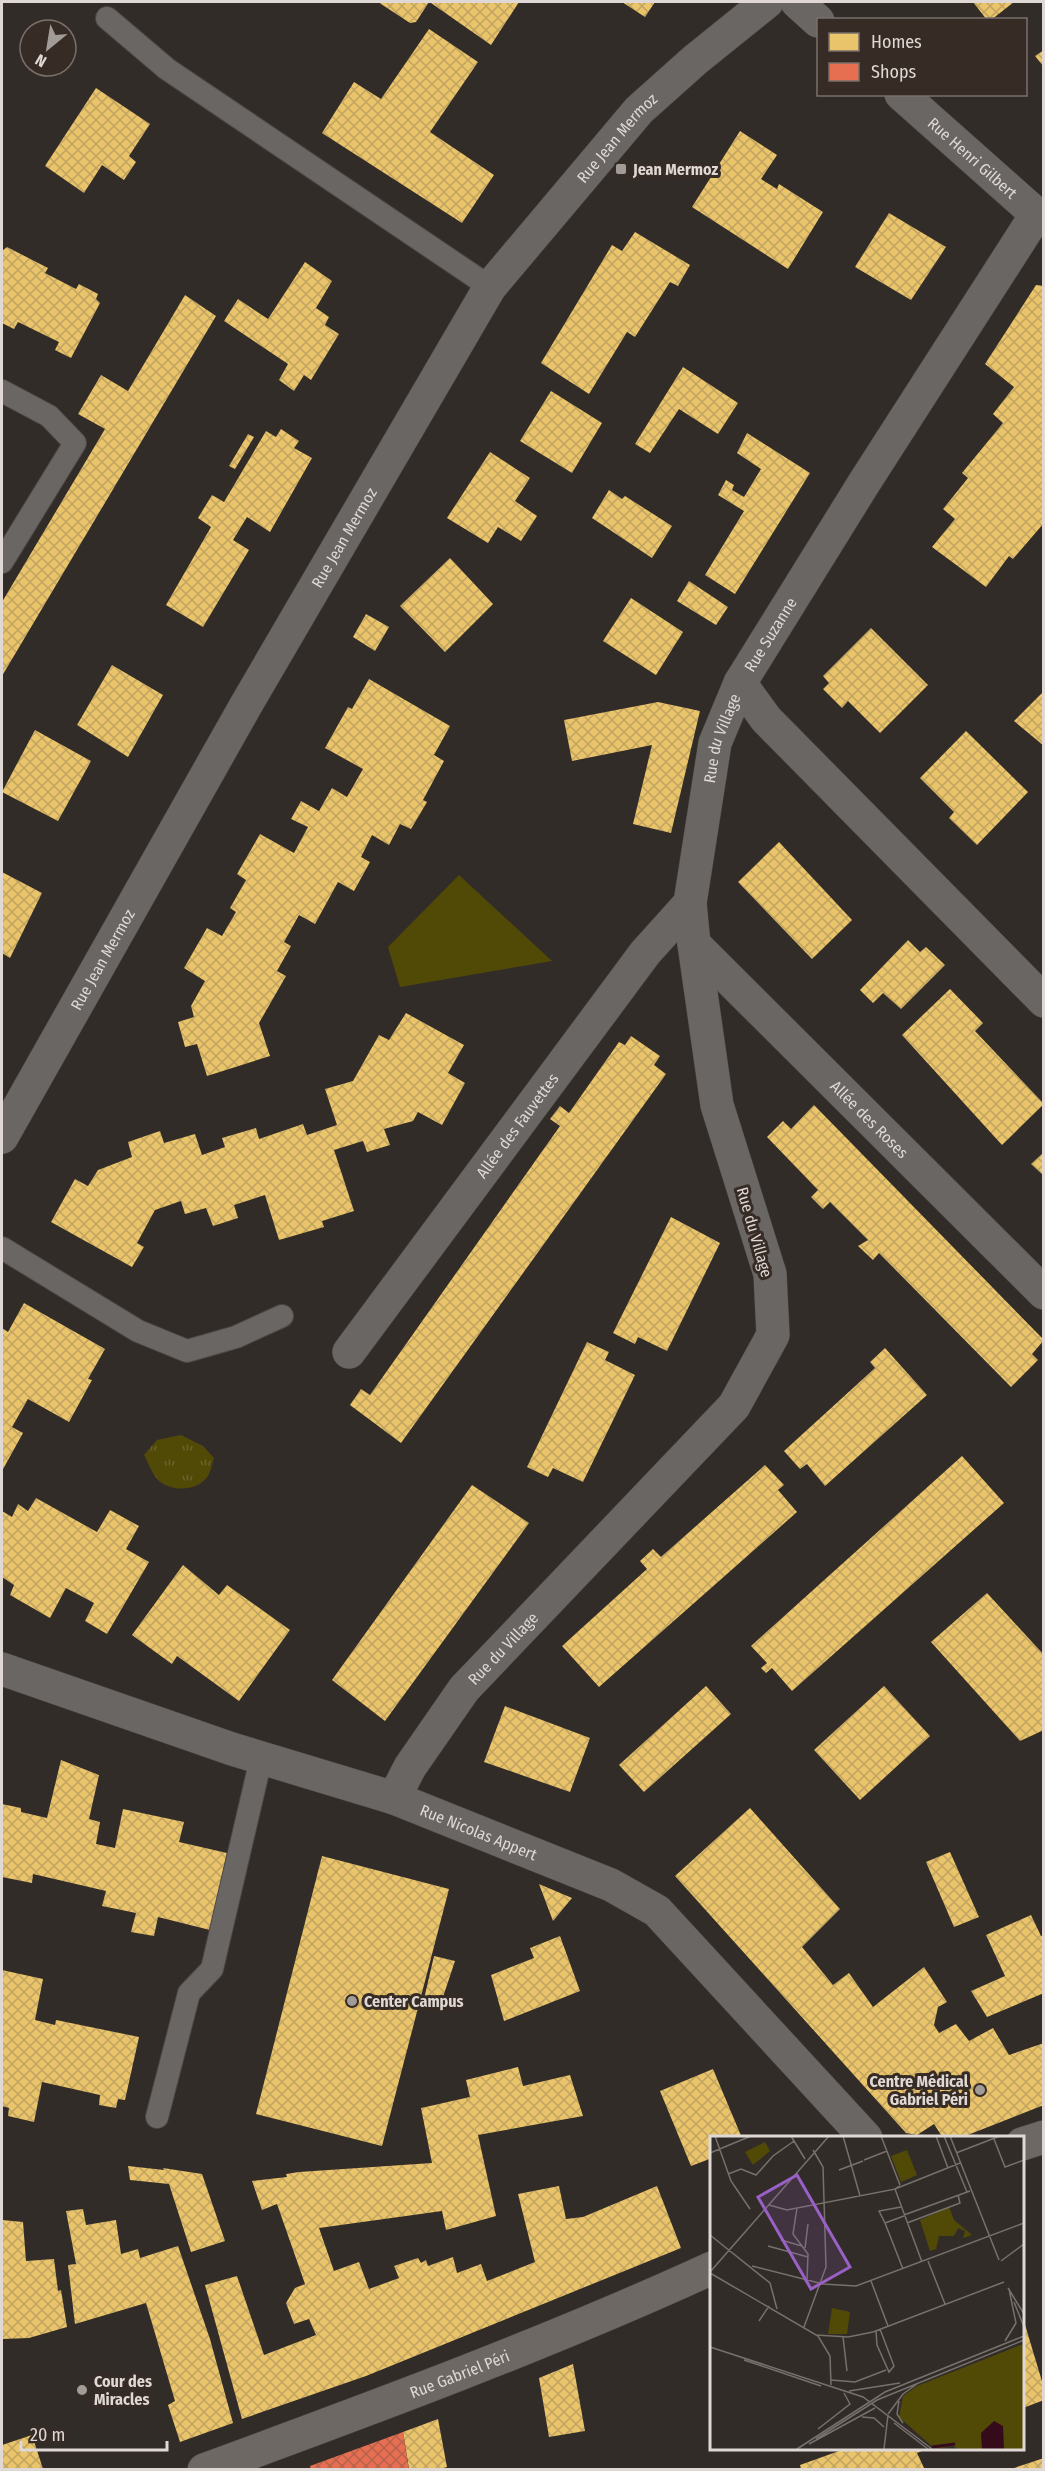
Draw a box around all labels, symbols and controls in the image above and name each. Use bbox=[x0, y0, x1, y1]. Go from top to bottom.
north arrow bbox=[18, 18, 78, 78]
legend bbox=[817, 18, 1027, 96]
text: Homes bbox=[871, 31, 922, 53]
text: N bbox=[32, 50, 50, 71]
text: Shops bbox=[871, 61, 916, 83]
street label: Rue Jean Mermoz bbox=[573, 89, 661, 187]
street label: Rue Henri Gilbert bbox=[924, 114, 1022, 203]
place label: Jean Mermoz bbox=[632, 160, 718, 179]
marker: Jean Mermoz bbox=[614, 162, 628, 176]
street label: Rue Jean Mermoz bbox=[308, 484, 381, 591]
street label: Rue Suzanne bbox=[740, 594, 801, 675]
street label: Rue du Village bbox=[700, 691, 745, 784]
street label: Rue Jean Mermoz bbox=[67, 906, 139, 1013]
street label: Allée des Fauvettes bbox=[472, 1070, 563, 1182]
street label: Allée des Roses bbox=[826, 1077, 912, 1162]
street label: Rue du Village bbox=[733, 1185, 776, 1279]
street label: Rue du Village bbox=[464, 1608, 542, 1689]
street label: Rue Nicolas Appert bbox=[417, 1800, 540, 1865]
place label: Center Campus bbox=[364, 1992, 464, 2011]
marker: Center Campus bbox=[345, 1994, 359, 2008]
place label: Centre Médical Gabriel Péri bbox=[869, 2072, 969, 2109]
marker: Centre Médical Gabriel Péri bbox=[973, 2083, 987, 2097]
inset map bbox=[710, 2136, 1024, 2450]
street label: Rue Gabriel Péri bbox=[407, 2346, 512, 2402]
place label: Cour des Miracles bbox=[94, 2372, 152, 2409]
marker: Cour des Miracles bbox=[75, 2383, 89, 2397]
scale bar bbox=[21, 2414, 166, 2452]
text: 20 m bbox=[30, 2424, 65, 2446]

